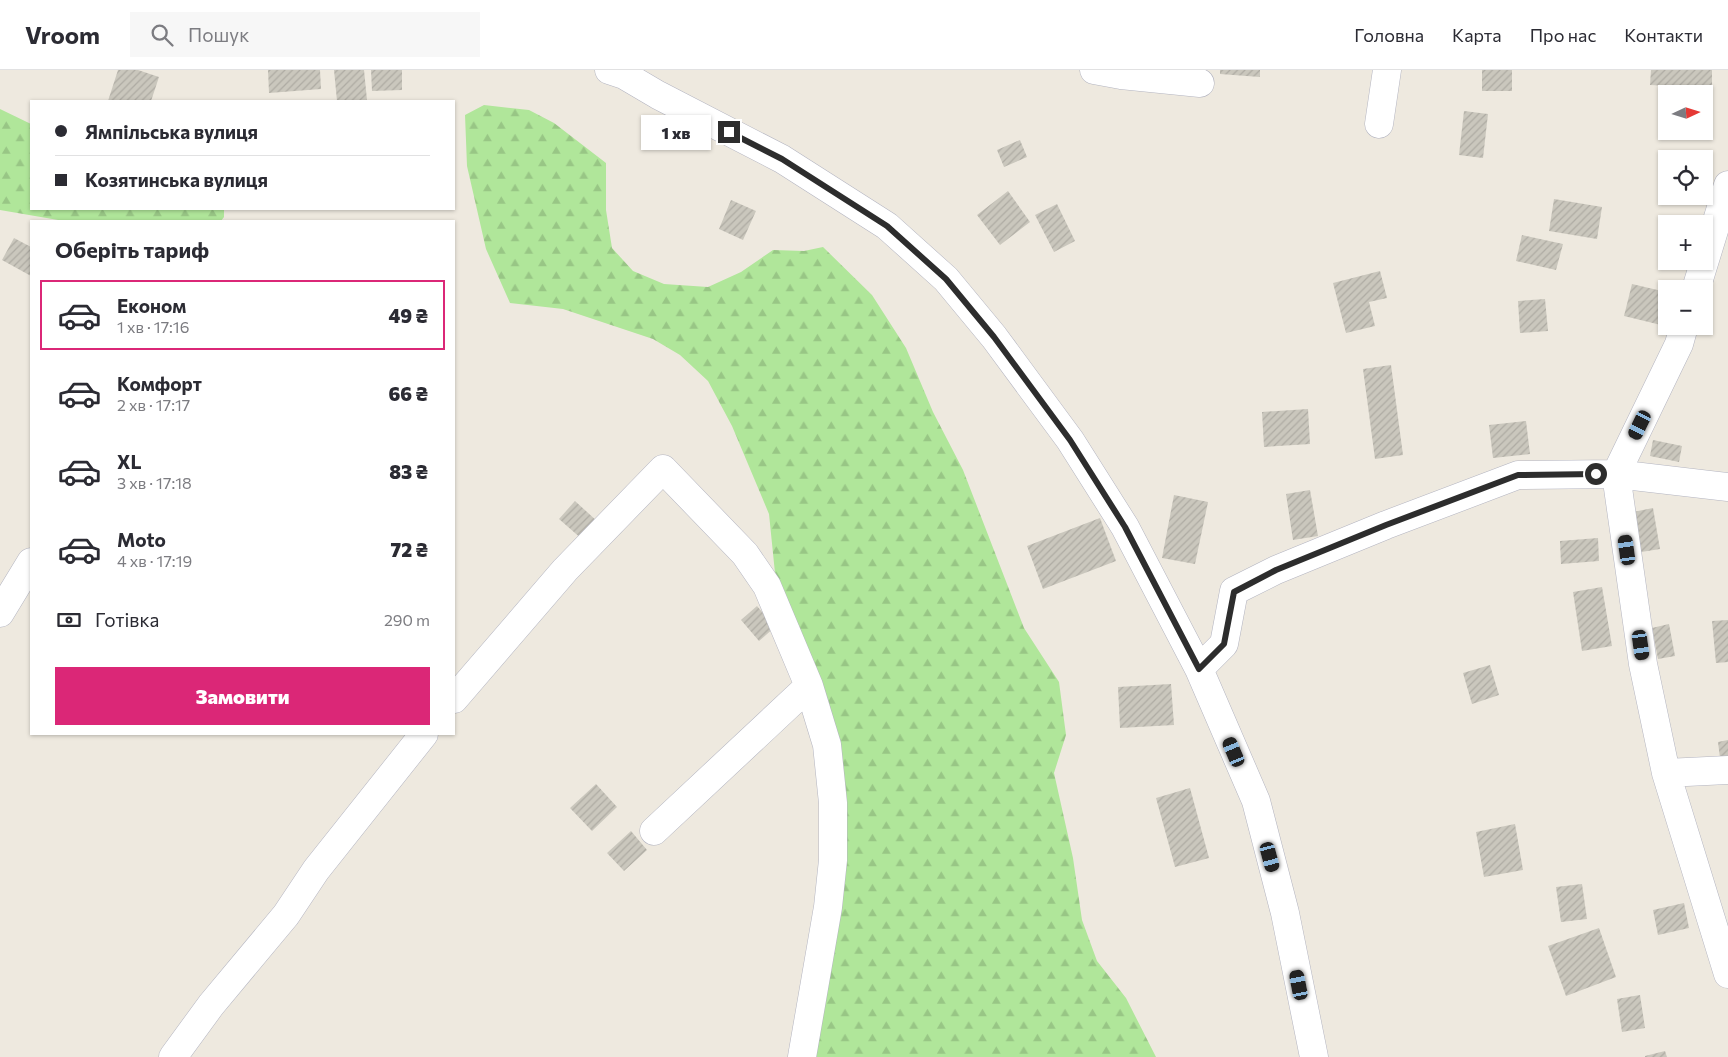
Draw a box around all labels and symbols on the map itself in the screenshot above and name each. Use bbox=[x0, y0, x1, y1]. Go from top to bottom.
north arrow bbox=[1658, 85, 1712, 140]
callout: 1 хв bbox=[642, 114, 712, 150]
route end bbox=[718, 121, 740, 143]
car bbox=[1626, 408, 1653, 442]
route start bbox=[1585, 463, 1607, 485]
car bbox=[1617, 534, 1636, 566]
car bbox=[1631, 629, 1650, 661]
car bbox=[1221, 735, 1246, 769]
car bbox=[1258, 841, 1281, 873]
car bbox=[1288, 969, 1309, 1001]

